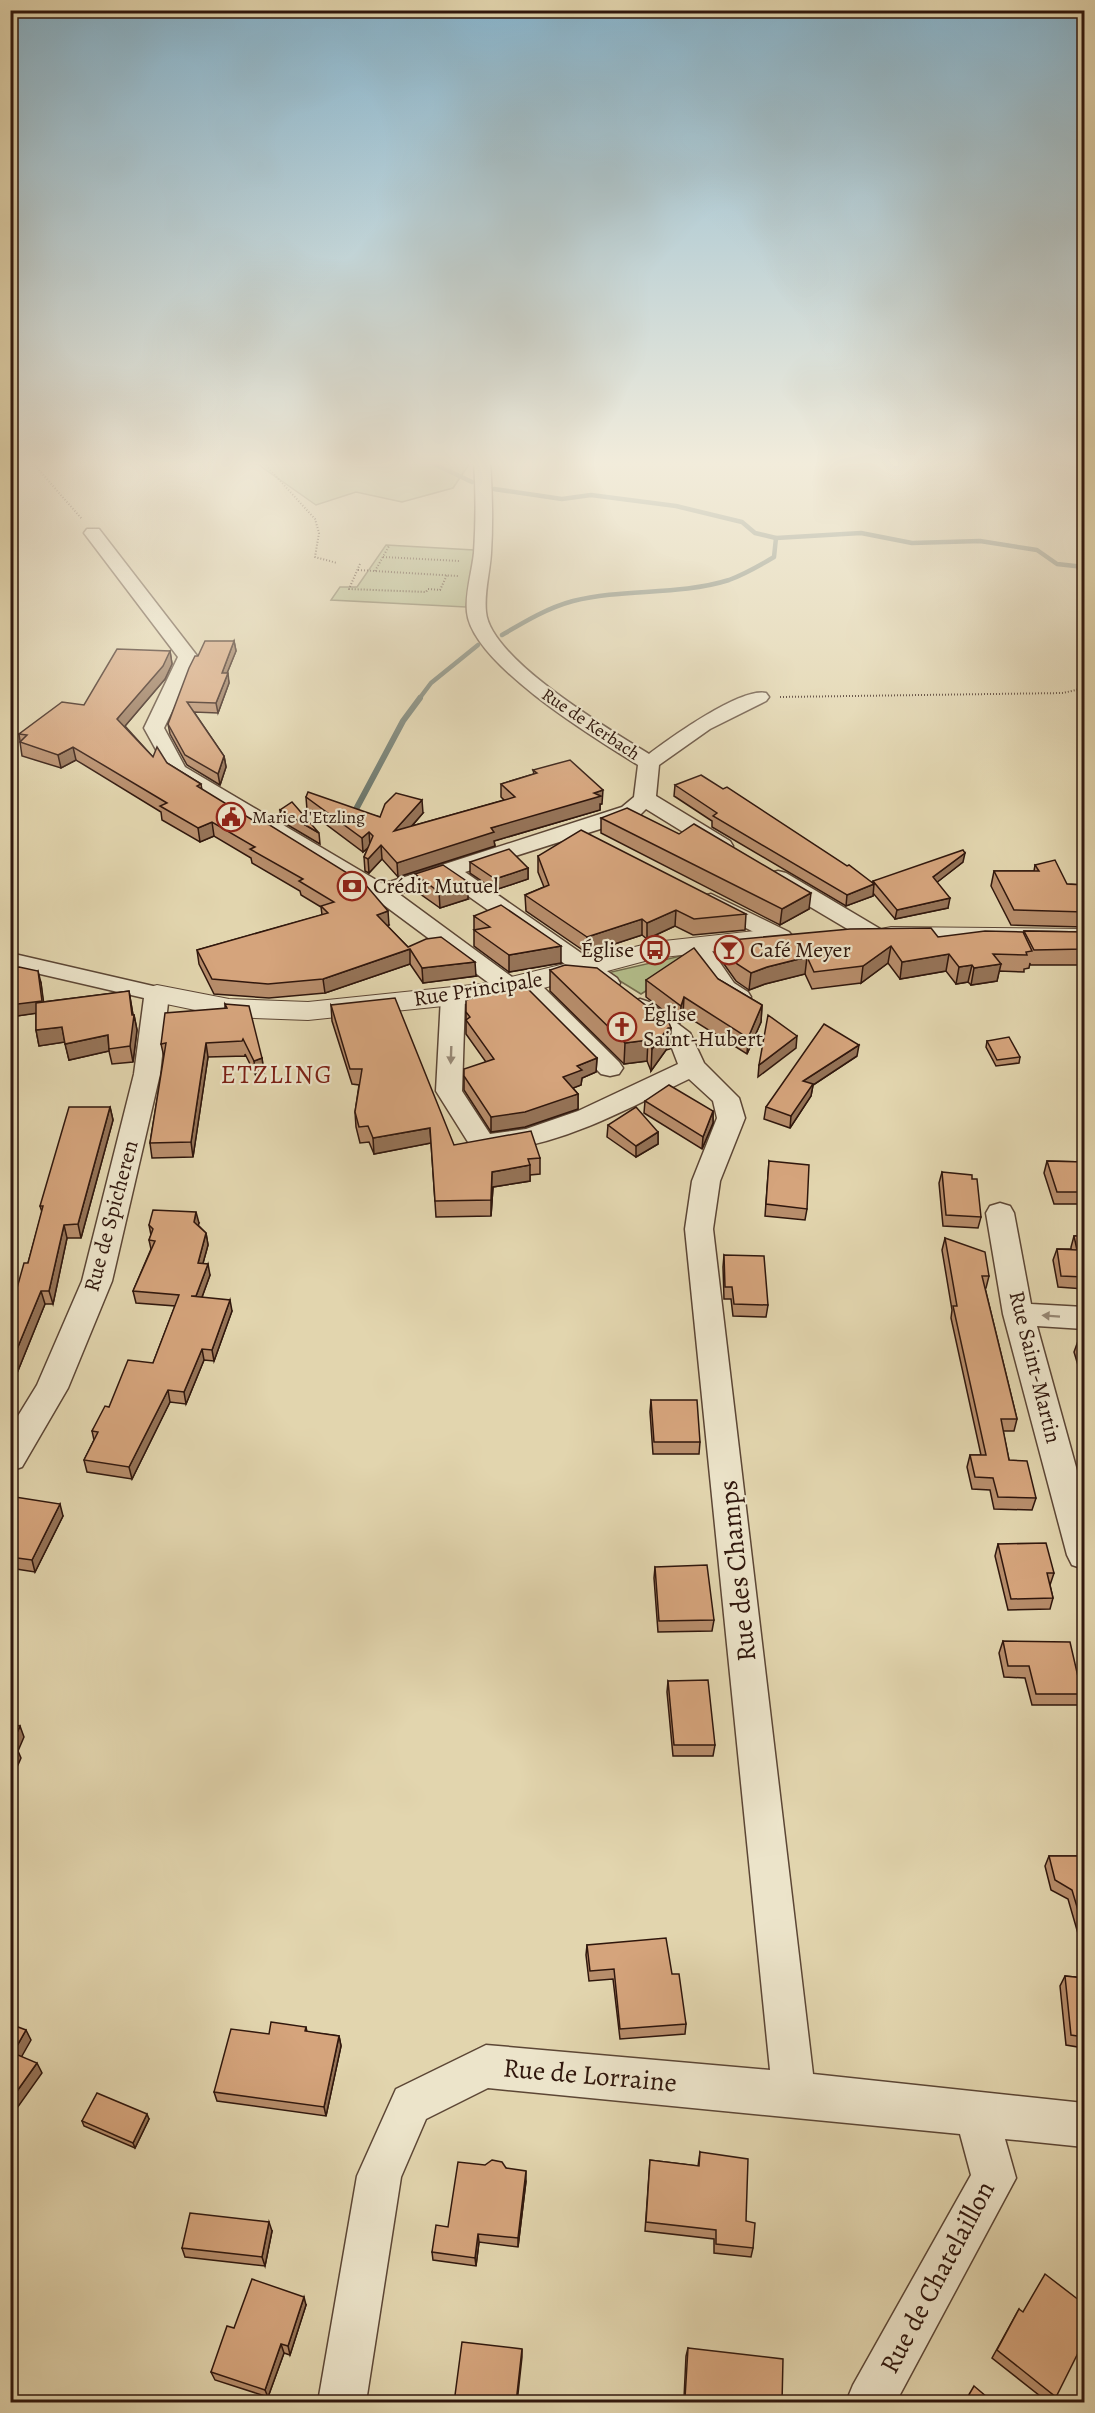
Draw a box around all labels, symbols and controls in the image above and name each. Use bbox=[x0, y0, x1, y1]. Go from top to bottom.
street label: Rue de Kerbach bbox=[537, 682, 645, 766]
public building icon: Marie d'Etzling bbox=[215, 801, 247, 833]
place label: Marie d'Etzling bbox=[252, 805, 365, 829]
bank icon: Crédit Mutuel bbox=[336, 870, 368, 902]
place label: Crédit Mutuel bbox=[373, 871, 499, 901]
bus stop icon: Église bbox=[639, 934, 671, 966]
bar icon: Café Meyer bbox=[713, 934, 745, 966]
place label: Église bbox=[581, 935, 634, 965]
place label: Café Meyer bbox=[750, 935, 851, 965]
street label: Rue Principale bbox=[411, 964, 545, 1014]
place label: Église Saint-Hubert bbox=[643, 999, 763, 1054]
church icon: Église Saint-Hubert bbox=[606, 1011, 638, 1043]
one-way arrow bbox=[446, 1046, 456, 1065]
district label: ETZLING bbox=[221, 1057, 333, 1092]
street label: Rue de Spicheren bbox=[76, 1137, 146, 1295]
street label: Rue Saint-Martin bbox=[1002, 1288, 1068, 1446]
one-way arrow bbox=[1042, 1311, 1061, 1321]
street label: Rue des Champs bbox=[710, 1479, 764, 1663]
street label: Rue de Lorraine bbox=[502, 2049, 678, 2101]
street label: Rue de Chatelaillon bbox=[871, 2174, 1003, 2379]

